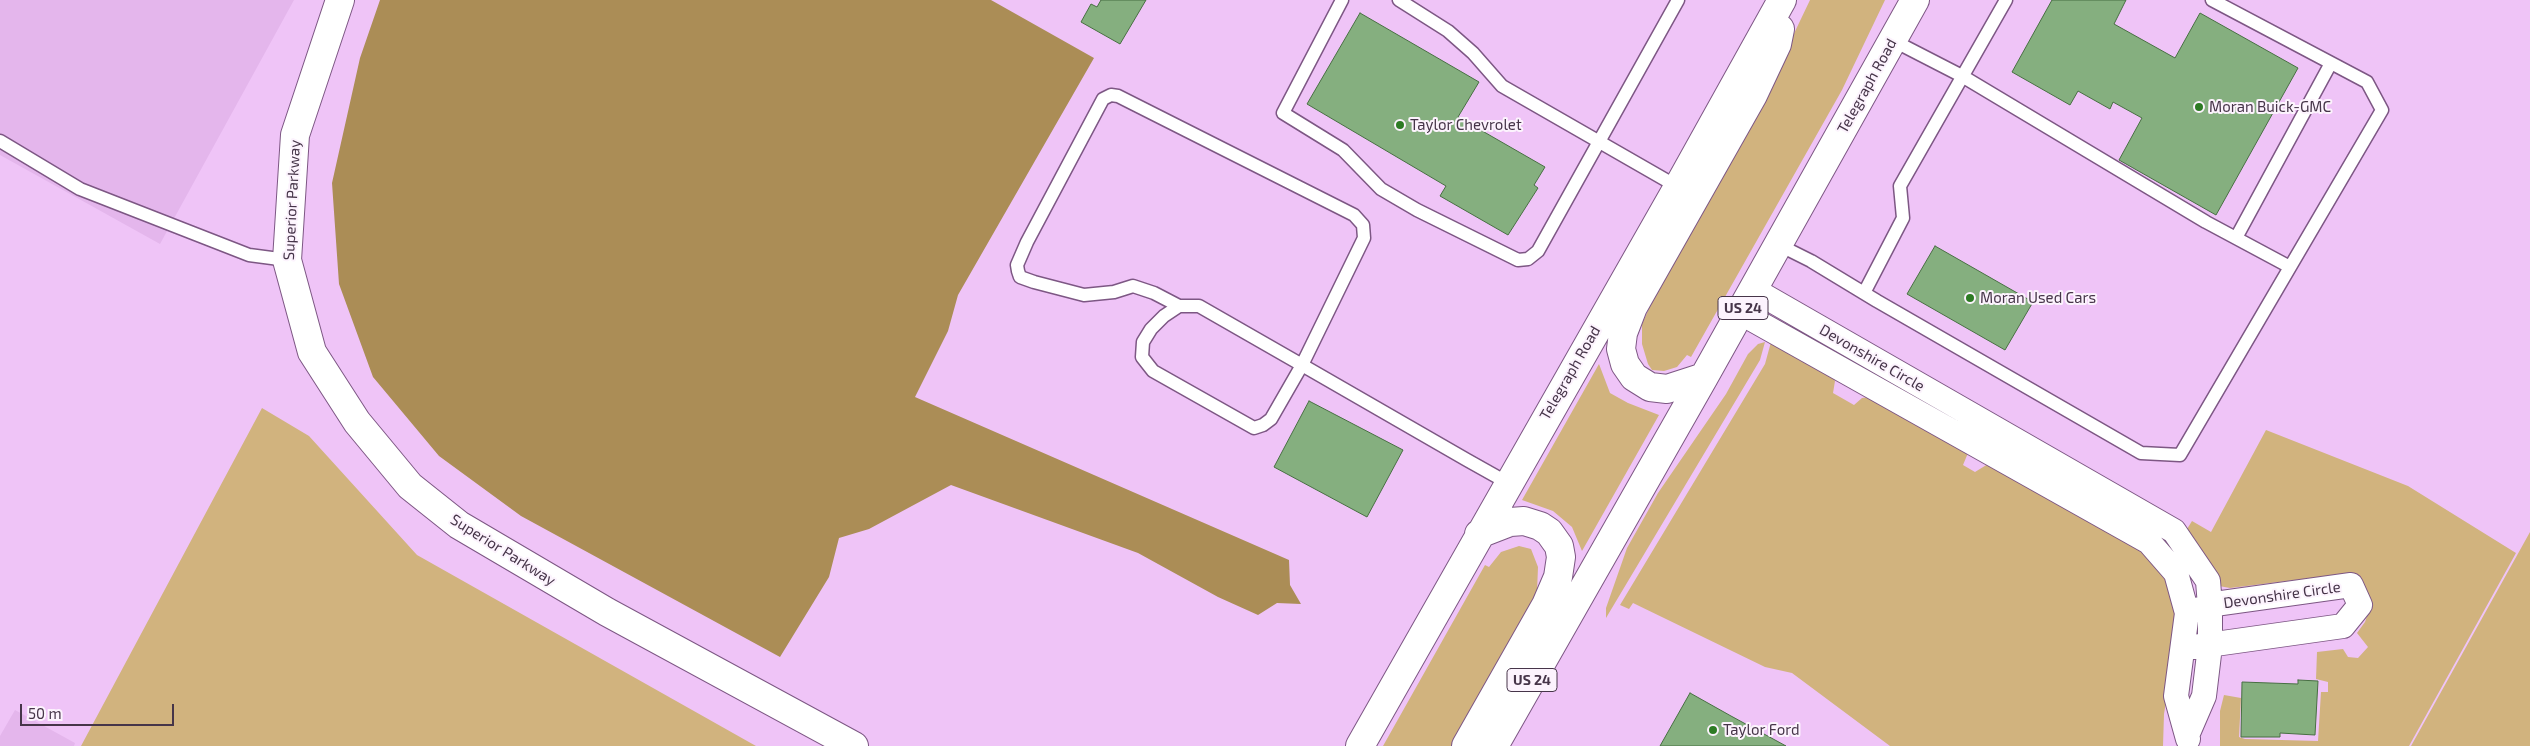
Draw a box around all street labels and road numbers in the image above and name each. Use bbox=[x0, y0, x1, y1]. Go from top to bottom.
street label: Telegraph Road bbox=[1834, 35, 1900, 137]
street label: Superior Parkway bbox=[280, 139, 304, 261]
road number: US 24 bbox=[1718, 296, 1768, 320]
street label: Devonshire Circle bbox=[1816, 321, 1928, 395]
street label: Telegraph Road bbox=[1536, 323, 1604, 423]
street label: Superior Parkway bbox=[447, 510, 559, 590]
street label: Devonshire Circle bbox=[2222, 578, 2342, 612]
road number: US 24 bbox=[1507, 668, 1557, 692]

